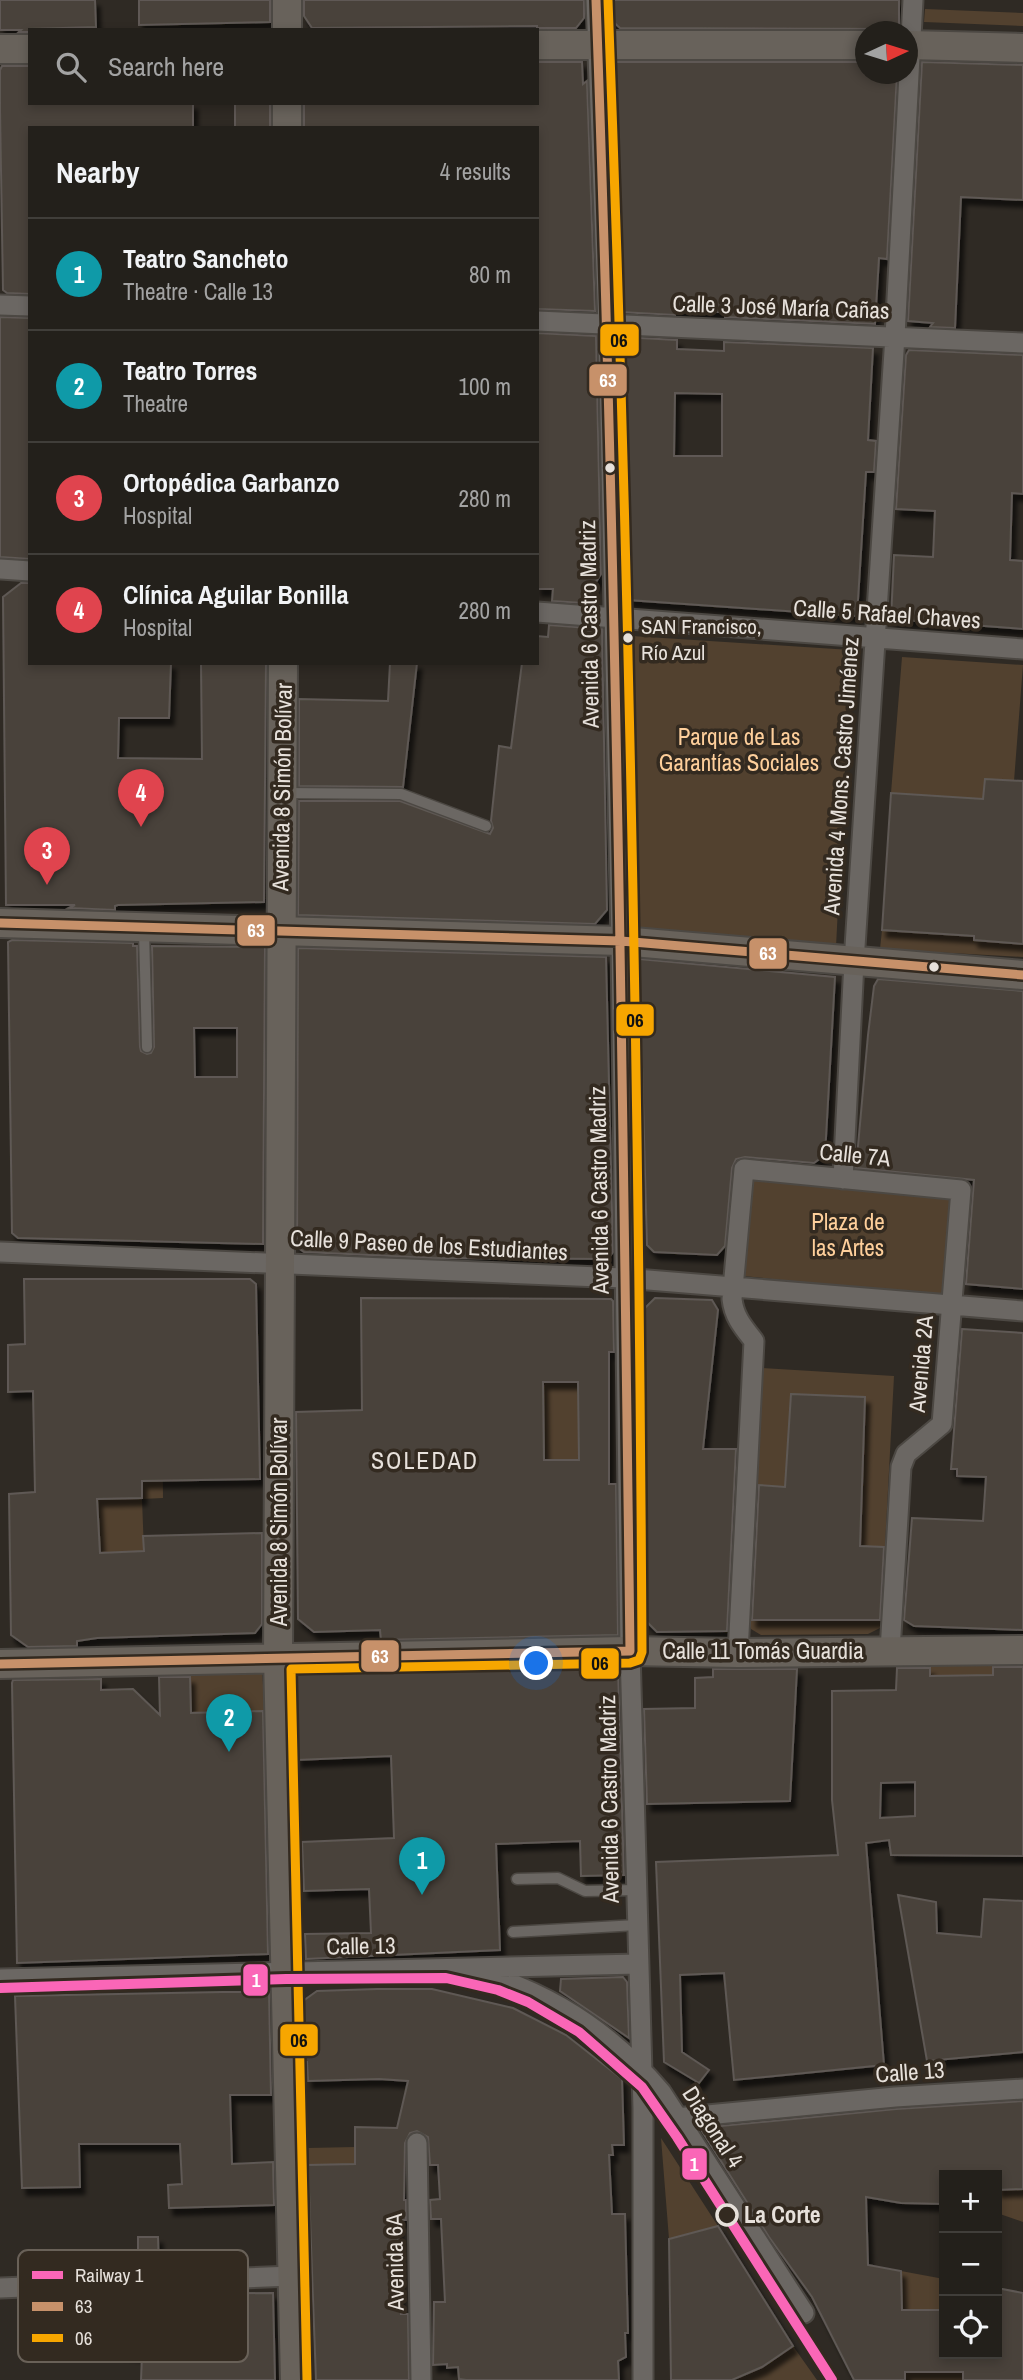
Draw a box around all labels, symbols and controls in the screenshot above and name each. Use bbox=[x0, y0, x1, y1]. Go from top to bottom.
north arrow bbox=[855, 21, 918, 84]
search box bbox=[28, 28, 539, 105]
icon: search bbox=[52, 48, 90, 86]
text: Search here bbox=[108, 49, 224, 84]
text: Nearby bbox=[56, 152, 139, 192]
text: 4 results bbox=[440, 156, 511, 187]
text: Teatro Sancheto bbox=[123, 241, 289, 276]
text: 1 bbox=[74, 259, 84, 290]
text: 80 m bbox=[469, 259, 511, 290]
text: Theatre · Calle 13 bbox=[123, 276, 273, 307]
street label: Calle 3 José María Cañas bbox=[672, 287, 890, 326]
line badge: 06 bbox=[599, 323, 640, 357]
text: 06 bbox=[610, 327, 628, 353]
text: Teatro Torres bbox=[123, 353, 257, 388]
line badge: 63 bbox=[588, 363, 628, 397]
text: 63 bbox=[599, 367, 617, 393]
text: 2 bbox=[74, 371, 84, 402]
text: 100 m bbox=[459, 371, 511, 402]
text: Theatre bbox=[123, 388, 188, 419]
unlabelled marker bbox=[603, 461, 617, 475]
text: Ortopédica Garbanzo bbox=[123, 465, 340, 500]
text: 3 bbox=[74, 483, 84, 514]
text: 280 m bbox=[459, 483, 511, 514]
text: Hospital bbox=[123, 500, 192, 531]
street label: Avenida 6 Castro Madriz bbox=[571, 520, 606, 729]
text: Clínica Aguilar Bonilla bbox=[123, 577, 349, 612]
street label: Calle 5 Rafael Chaves bbox=[792, 591, 982, 636]
text: 4 bbox=[74, 595, 84, 626]
text: 280 m bbox=[459, 595, 511, 626]
text: Hospital bbox=[123, 612, 192, 643]
place label: SAN Francisco, Río Azul bbox=[641, 612, 762, 667]
marker: SAN Francisco, Río Azul bbox=[621, 631, 635, 645]
street label: Avenida 4 Mons. Castro Jiménez bbox=[815, 636, 866, 917]
street label: Avenida 8 Simón Bolívar bbox=[264, 682, 299, 892]
park label: Parque de Las Garantías Sociales bbox=[659, 721, 819, 778]
pin: 4 bbox=[118, 769, 164, 827]
pin: 3 bbox=[24, 827, 70, 885]
line badge: 63 bbox=[236, 914, 276, 947]
text: 63 bbox=[247, 917, 265, 943]
line badge: 63 bbox=[748, 937, 788, 970]
text: 63 bbox=[759, 940, 777, 966]
unlabelled marker bbox=[927, 960, 941, 974]
line badge: 06 bbox=[615, 1003, 655, 1037]
text: 06 bbox=[626, 1007, 644, 1033]
street label: Avenida 6 Castro Madriz bbox=[581, 1086, 616, 1295]
street label: Calle 7A bbox=[818, 1135, 893, 1174]
park label: Plaza de las Artes bbox=[811, 1206, 885, 1263]
street label: Calle 9 Paseo de los Estudiantes bbox=[289, 1222, 569, 1267]
street label: Avenida 2A bbox=[901, 1314, 940, 1415]
street label: Avenida 8 Simón Bolívar bbox=[263, 1417, 294, 1627]
district label: SOLEDAD bbox=[371, 1444, 479, 1476]
street label: Calle 11 Tomás Guardia bbox=[662, 1635, 864, 1666]
line badge: 63 bbox=[360, 1639, 400, 1673]
text: 63 bbox=[371, 1643, 389, 1669]
your location bbox=[519, 1646, 553, 1680]
line badge: 06 bbox=[580, 1647, 620, 1680]
text: 06 bbox=[591, 1650, 609, 1676]
pin: 2 bbox=[206, 1694, 252, 1752]
street label: Avenida 6 Castro Madriz bbox=[591, 1695, 626, 1904]
pin: 1 bbox=[399, 1837, 445, 1895]
street label: Calle 13 bbox=[326, 1929, 396, 1962]
line badge: 1 bbox=[242, 1963, 269, 1997]
text: 1 bbox=[252, 1967, 261, 1993]
line badge: 06 bbox=[279, 2023, 319, 2057]
text: 06 bbox=[290, 2027, 308, 2053]
street label: Calle 13 bbox=[874, 2054, 946, 2089]
street label: Diagonal 4 bbox=[676, 2080, 752, 2174]
line badge: 1 bbox=[681, 2147, 708, 2181]
text: 1 bbox=[690, 2151, 699, 2177]
map controls bbox=[939, 2170, 1002, 2359]
button: + bbox=[939, 2170, 1002, 2233]
place label: La Corte bbox=[744, 2199, 821, 2230]
marker: La Corte bbox=[716, 2204, 738, 2226]
street label: Avenida 6A bbox=[378, 2213, 411, 2312]
button: − bbox=[939, 2233, 1002, 2296]
legend bbox=[18, 2250, 248, 2362]
text: Railway 1 bbox=[75, 2262, 144, 2288]
text: 63 bbox=[75, 2293, 92, 2319]
button: locate bbox=[939, 2296, 1002, 2359]
text: 06 bbox=[75, 2325, 92, 2351]

